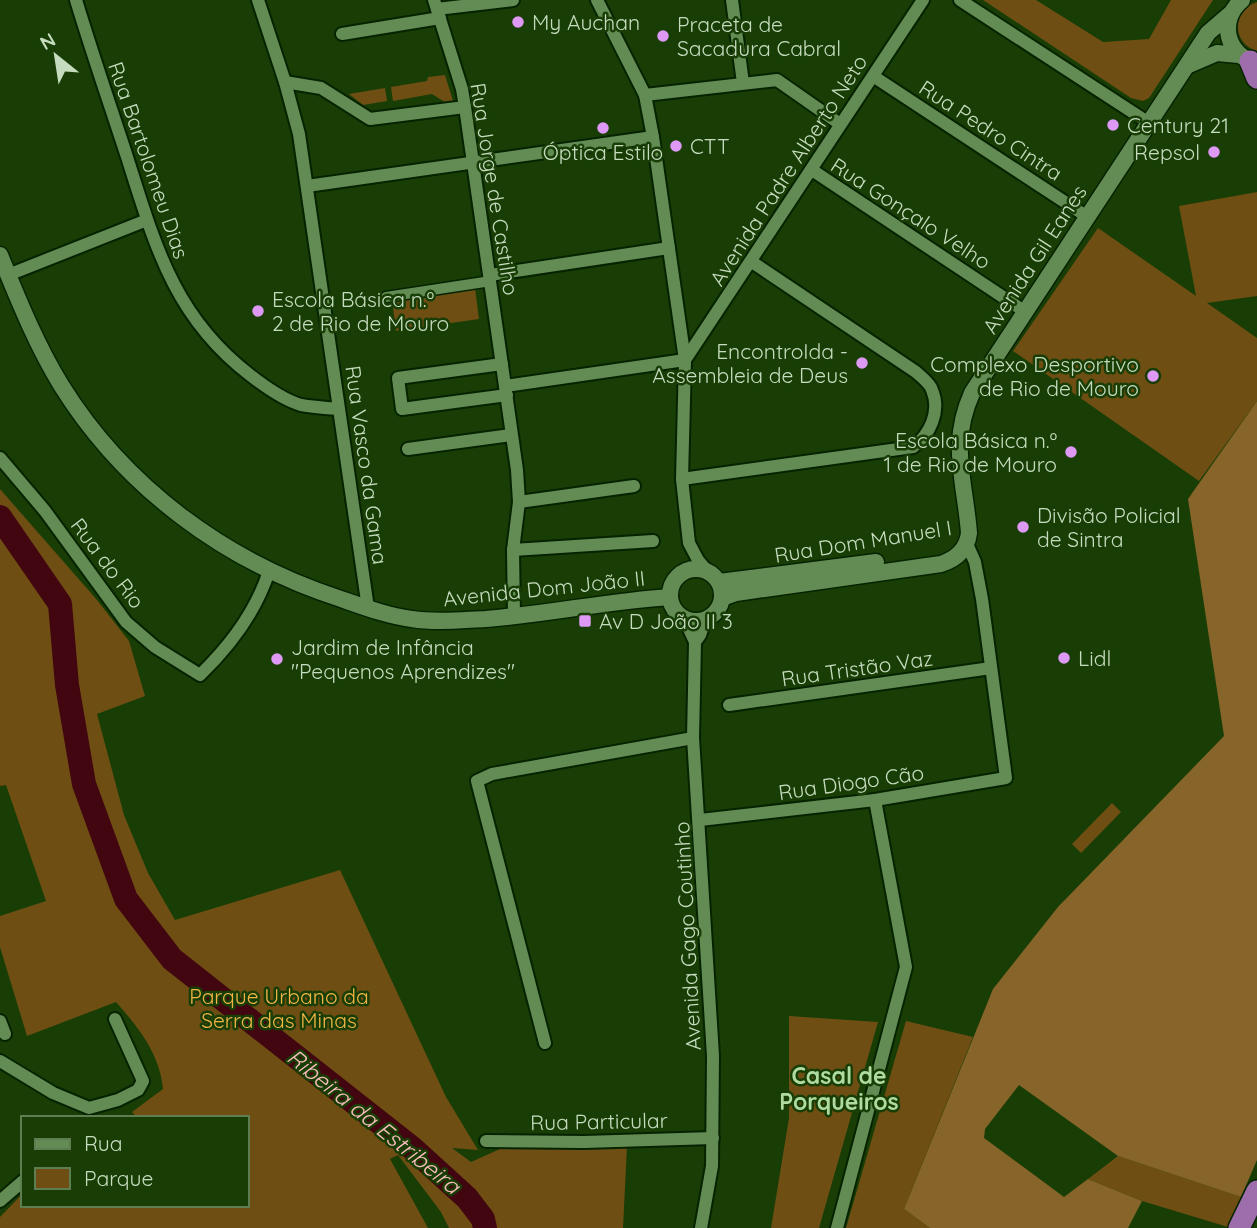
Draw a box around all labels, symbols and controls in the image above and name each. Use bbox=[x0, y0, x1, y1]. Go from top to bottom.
place label: My Auchan bbox=[532, 9, 640, 35]
place label: Praceta de Sacadura Cabral bbox=[677, 11, 841, 61]
marker: My Auchan bbox=[510, 14, 526, 30]
north arrow bbox=[21, 21, 91, 91]
text: N bbox=[35, 27, 60, 55]
marker: Praceta de Sacadura Cabral bbox=[655, 28, 671, 44]
street label: Avenida Padre Alberto Neto bbox=[704, 50, 872, 290]
street label: Rua Bartolomeu Dias bbox=[103, 58, 195, 262]
street label: Rua Pedro Cintra bbox=[915, 74, 1067, 186]
street label: Rua Jorge de Castilho bbox=[465, 81, 525, 297]
place label: Century 21 bbox=[1127, 112, 1229, 138]
marker: Century 21 bbox=[1105, 117, 1121, 133]
marker: Óptica Estilo bbox=[595, 120, 611, 136]
place label: CTT bbox=[690, 133, 730, 159]
marker: CTT bbox=[668, 138, 684, 154]
place label: Óptica Estilo bbox=[543, 139, 663, 165]
place label: Repsol bbox=[1134, 139, 1200, 165]
marker: Repsol bbox=[1206, 144, 1222, 160]
street label: Rua Gonçalo Velho bbox=[826, 152, 996, 274]
street label: Avenida Gil Eanes bbox=[976, 180, 1092, 338]
place label: Escola Básica n.º 2 de Rio de Mouro bbox=[272, 286, 449, 336]
marker: Escola Básica n.º 2 de Rio de Mouro bbox=[250, 303, 266, 319]
place label: EncontroIda - Assembleia de Deus bbox=[652, 338, 848, 388]
place label: Complexo Desportivo de Rio de Mouro bbox=[930, 351, 1139, 401]
marker: EncontroIda - Assembleia de Deus bbox=[854, 355, 870, 371]
street label: Rua Vasco da Gama bbox=[340, 364, 394, 566]
marker: Complexo Desportivo de Rio de Mouro bbox=[1145, 368, 1161, 384]
place label: Escola Básica n.º 1 de Rio de Mouro bbox=[884, 427, 1057, 477]
marker: Escola Básica n.º 1 de Rio de Mouro bbox=[1063, 444, 1079, 460]
place label: Divisão Policial de Sintra bbox=[1037, 502, 1181, 552]
street label: Rua do Rio bbox=[66, 513, 150, 613]
street label: Rua Dom Manuel I bbox=[773, 514, 953, 568]
marker: Divisão Policial de Sintra bbox=[1015, 519, 1031, 535]
street label: Avenida Dom João II bbox=[442, 564, 646, 612]
place label: Av D João II 3 bbox=[599, 608, 733, 634]
marker: Av D João II 3 bbox=[577, 613, 593, 629]
place label: Jardim de Infância "Pequenos Aprendizes" bbox=[291, 634, 515, 684]
street label: Rua Tristão Vaz bbox=[780, 644, 934, 692]
place label: Lidl bbox=[1078, 645, 1111, 671]
marker: Lidl bbox=[1056, 650, 1072, 666]
marker: Jardim de Infância "Pequenos Aprendizes" bbox=[269, 651, 285, 667]
street label: Rua Diogo Cão bbox=[777, 759, 925, 805]
street label: Avenida Gago Coutinho bbox=[668, 821, 706, 1051]
park label: Parque Urbano da Serra das Minas bbox=[189, 983, 369, 1033]
water label: Ribeira da Estribeira bbox=[281, 1042, 467, 1201]
district label: Casal de Porqueiros bbox=[779, 1061, 899, 1116]
street label: Rua Particular bbox=[530, 1107, 668, 1135]
legend bbox=[21, 1116, 248, 1207]
text: Rua bbox=[84, 1130, 123, 1156]
text: Parque bbox=[84, 1165, 153, 1191]

